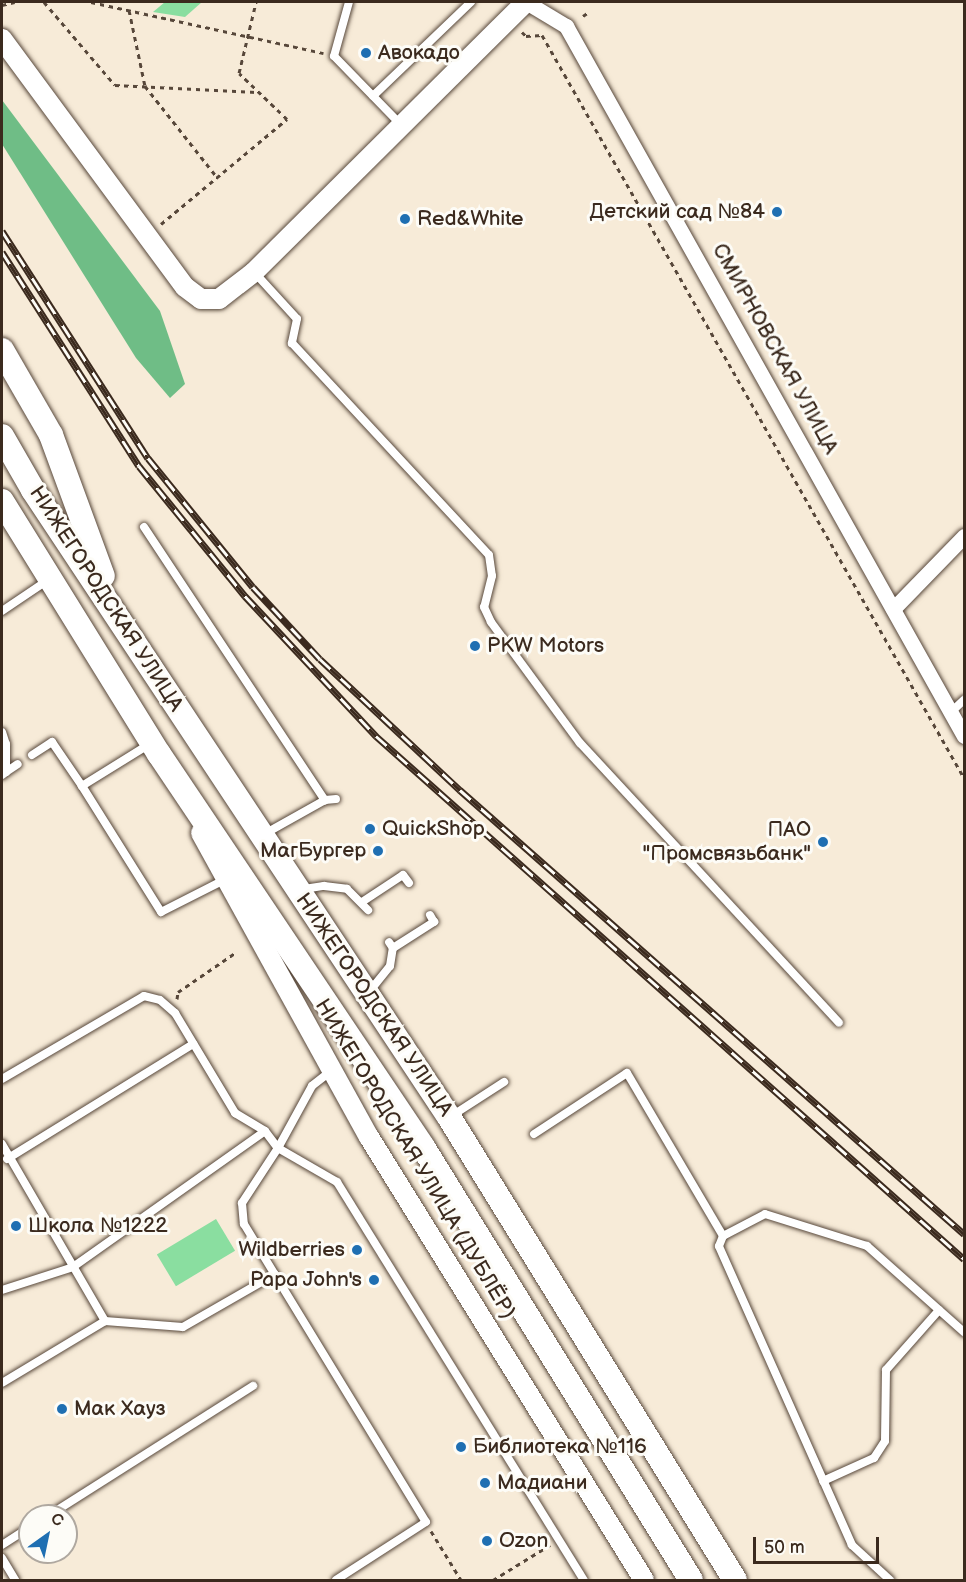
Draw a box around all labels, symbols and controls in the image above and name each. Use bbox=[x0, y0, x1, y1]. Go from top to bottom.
place label: Авокадо bbox=[378, 40, 460, 66]
marker: Авокадо bbox=[359, 46, 373, 60]
place label: Детский сад №84 bbox=[589, 199, 765, 225]
marker: Детский сад №84 bbox=[770, 205, 784, 219]
place label: Red&White bbox=[417, 206, 523, 232]
marker: Red&White bbox=[398, 212, 412, 226]
street label: СМИРНОВСКАЯ УЛИЦА bbox=[707, 239, 843, 459]
street label: НИЖЕГОРОДСКАЯ УЛИЦА bbox=[24, 482, 188, 716]
place label: PKW Motors bbox=[487, 633, 604, 659]
marker: PKW Motors bbox=[468, 639, 482, 653]
place label: QuickShop bbox=[382, 816, 485, 842]
place label: ПАО "Промсвязьбанк" bbox=[643, 817, 811, 867]
marker: QuickShop bbox=[363, 822, 377, 836]
marker: ПАО "Промсвязьбанк" bbox=[816, 835, 830, 849]
place label: МагБургер bbox=[260, 838, 366, 864]
marker: МагБургер bbox=[371, 844, 385, 858]
street label: НИЖЕГОРОДСКАЯ УЛИЦА bbox=[290, 889, 458, 1121]
street label: НИЖЕГОРОДСКАЯ УЛИЦА (ДУБЛЁР) bbox=[309, 995, 521, 1323]
place label: Школа №1222 bbox=[28, 1213, 168, 1239]
marker: Школа №1222 bbox=[9, 1219, 23, 1233]
place label: Wildberries bbox=[238, 1237, 345, 1263]
marker: Wildberries bbox=[350, 1243, 364, 1257]
place label: Papa John's bbox=[249, 1267, 362, 1293]
marker: Papa John's bbox=[367, 1273, 381, 1287]
place label: Мак Хауз bbox=[74, 1396, 166, 1422]
marker: Мак Хауз bbox=[55, 1402, 69, 1416]
place label: Библиотека №116 bbox=[473, 1434, 647, 1460]
marker: Библиотека №116 bbox=[454, 1440, 468, 1454]
place label: Мадиани bbox=[497, 1470, 587, 1496]
marker: Мадиани bbox=[478, 1476, 492, 1490]
north arrow bbox=[18, 1504, 78, 1564]
text: С bbox=[47, 1509, 67, 1531]
scale bar bbox=[756, 1525, 882, 1563]
place label: Ozon bbox=[499, 1528, 548, 1554]
marker: Ozon bbox=[480, 1534, 494, 1548]
text: 50 m bbox=[764, 1537, 805, 1558]

